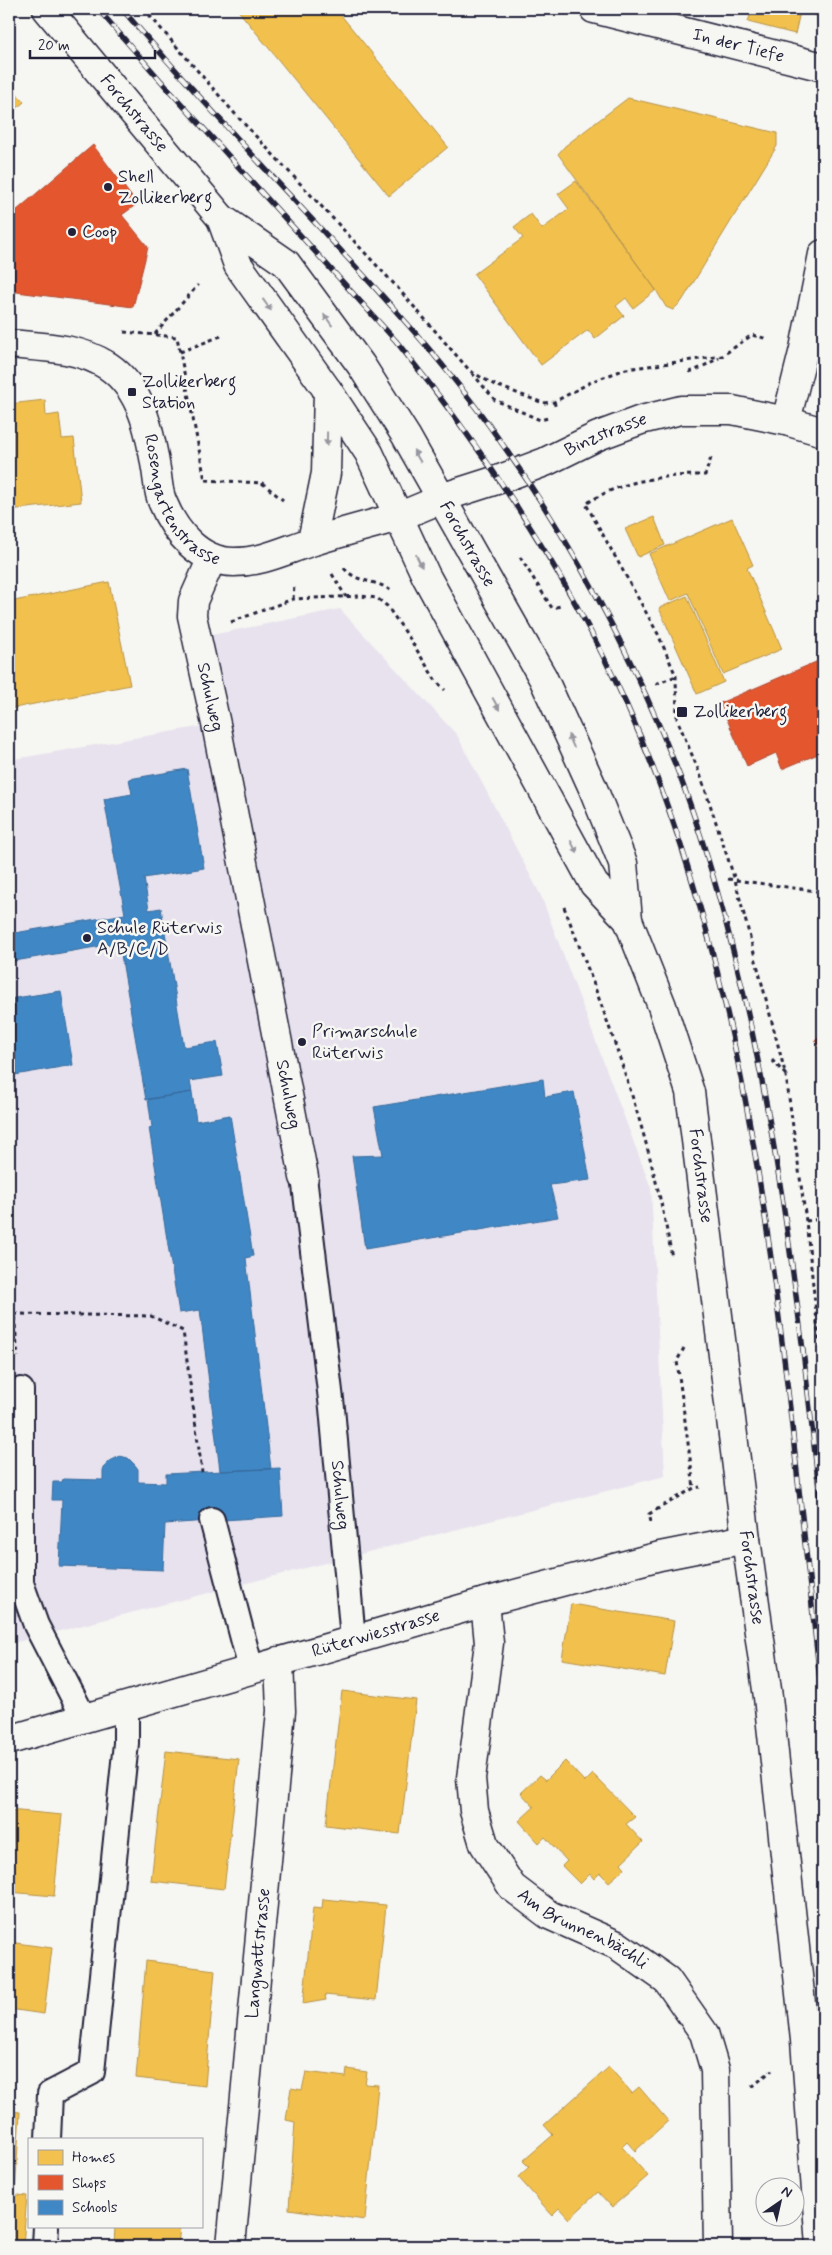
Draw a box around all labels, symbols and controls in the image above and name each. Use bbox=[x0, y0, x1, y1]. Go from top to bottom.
street label: In der Tiefe bbox=[690, 22, 787, 69]
scale bar bbox=[30, 28, 155, 60]
text: 20 m bbox=[38, 36, 70, 56]
street label: Forchstrasse bbox=[94, 69, 174, 158]
place label: Shell Zollikerberg bbox=[118, 165, 212, 212]
marker: Shell Zollikerberg bbox=[102, 181, 114, 193]
place label: Coop bbox=[82, 220, 117, 244]
marker: Coop bbox=[66, 226, 78, 238]
one-way arrow bbox=[262, 298, 272, 312]
one-way arrow bbox=[323, 314, 333, 327]
place label: Zollikerberg Station bbox=[142, 370, 236, 415]
marker: Zollikerberg Station bbox=[126, 386, 138, 398]
street label: Binzstrasse bbox=[561, 407, 649, 463]
street label: Rosengartenstrasse bbox=[138, 432, 223, 572]
one-way arrow bbox=[323, 432, 331, 448]
one-way arrow bbox=[413, 449, 421, 464]
street label: Forchstrasse bbox=[433, 497, 501, 591]
one-way arrow bbox=[415, 554, 423, 568]
street label: Schulweg bbox=[191, 660, 229, 734]
one-way arrow bbox=[491, 698, 500, 711]
place label: Zollikerberg bbox=[693, 700, 787, 726]
marker: Zollikerberg bbox=[675, 705, 689, 719]
one-way arrow bbox=[567, 734, 575, 748]
one-way arrow bbox=[570, 839, 578, 854]
place label: Schule Rüterwis A/B/C/D bbox=[97, 916, 222, 961]
marker: Schule Rüterwis A/B/C/D bbox=[81, 932, 93, 944]
place label: Primarschule Rüterwis bbox=[312, 1020, 418, 1065]
marker: Primarschule Rüterwis bbox=[296, 1036, 308, 1048]
street label: Schulweg bbox=[270, 1058, 306, 1131]
street label: Forchstrasse bbox=[683, 1127, 718, 1224]
street label: Schulweg bbox=[325, 1459, 355, 1531]
street label: Forchstrasse bbox=[733, 1529, 770, 1626]
street label: Rüterwiesstrasse bbox=[309, 1604, 443, 1664]
street label: Am Brunnenbächli bbox=[512, 1883, 653, 1975]
street label: Langwattstrasse bbox=[240, 1887, 276, 2020]
legend bbox=[28, 2138, 202, 2228]
text: Homes bbox=[72, 2148, 115, 2168]
text: Shops bbox=[72, 2174, 107, 2194]
north arrow bbox=[754, 2178, 804, 2228]
text: N bbox=[778, 2182, 796, 2202]
text: Schools bbox=[72, 2198, 118, 2218]

